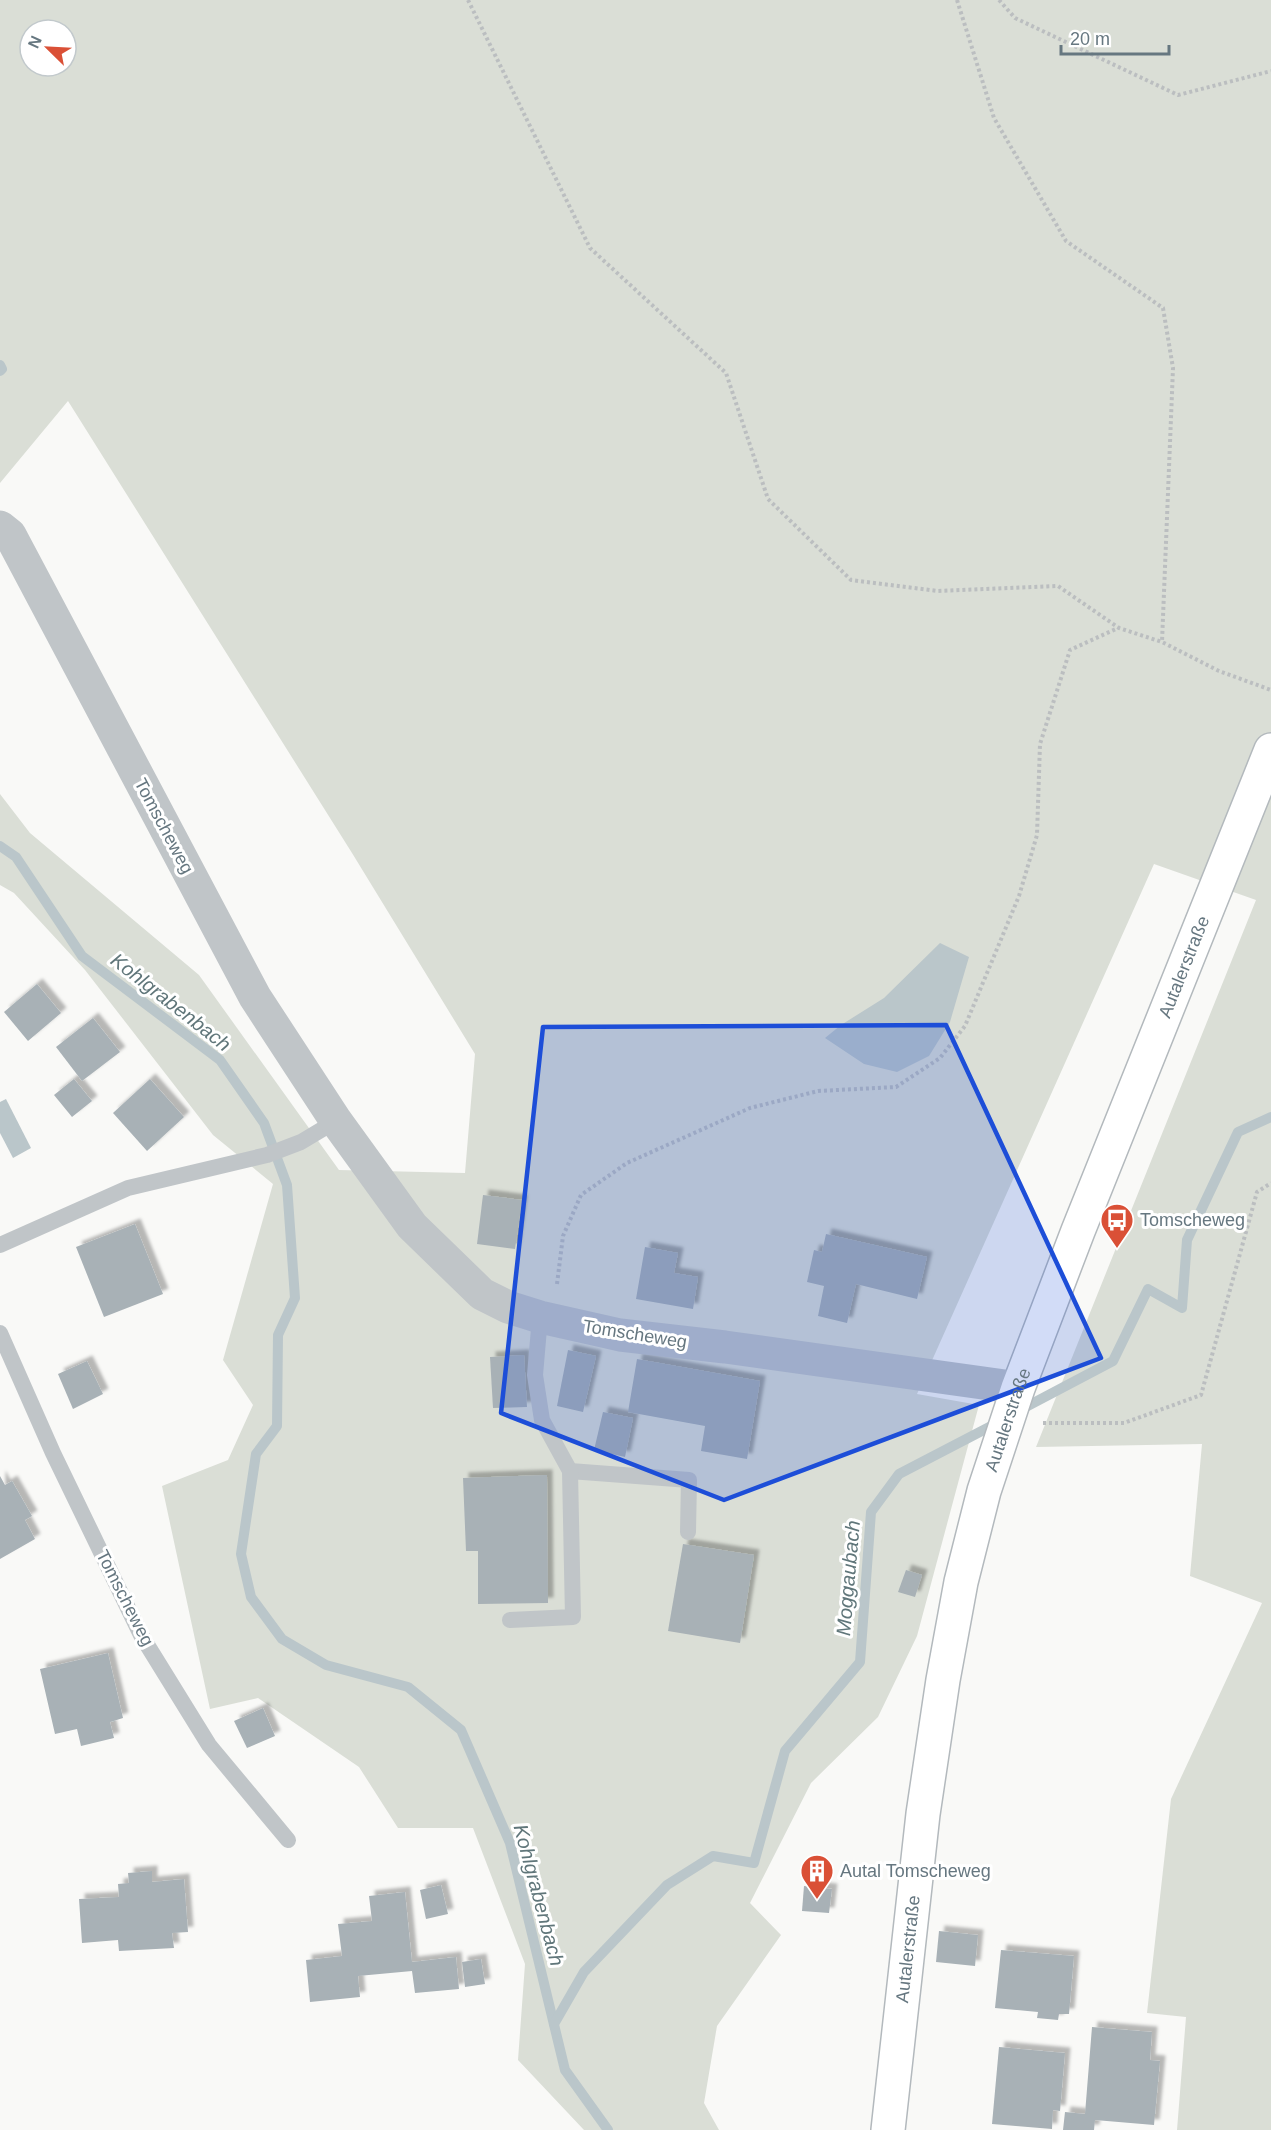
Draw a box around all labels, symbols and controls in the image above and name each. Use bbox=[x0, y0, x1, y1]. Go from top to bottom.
north arrow bbox=[18, 18, 78, 78]
scale bar bbox=[1061, 18, 1169, 56]
text: 20 m bbox=[1070, 29, 1110, 49]
text: N bbox=[25, 33, 45, 51]
street label: Tomscheweg bbox=[131, 775, 197, 877]
street label: Autalerstraße bbox=[1155, 913, 1213, 1021]
water label: Kohlgrabenbach bbox=[107, 948, 235, 1056]
bus stop icon: Tomscheweg bbox=[1099, 1202, 1135, 1249]
place label: Tomscheweg bbox=[1140, 1210, 1245, 1230]
street label: Tomscheweg bbox=[582, 1316, 688, 1352]
street label: Autalerstraße bbox=[981, 1365, 1035, 1474]
water label: Moggaubach bbox=[832, 1519, 864, 1637]
street label: Tomscheweg bbox=[92, 1547, 158, 1649]
water label: Kohlgrabenbach bbox=[510, 1822, 568, 1968]
building icon: Autal Tomscheweg bbox=[799, 1853, 835, 1900]
place label: Autal Tomscheweg bbox=[840, 1861, 991, 1881]
street label: Autalerstraße bbox=[892, 1894, 924, 2004]

